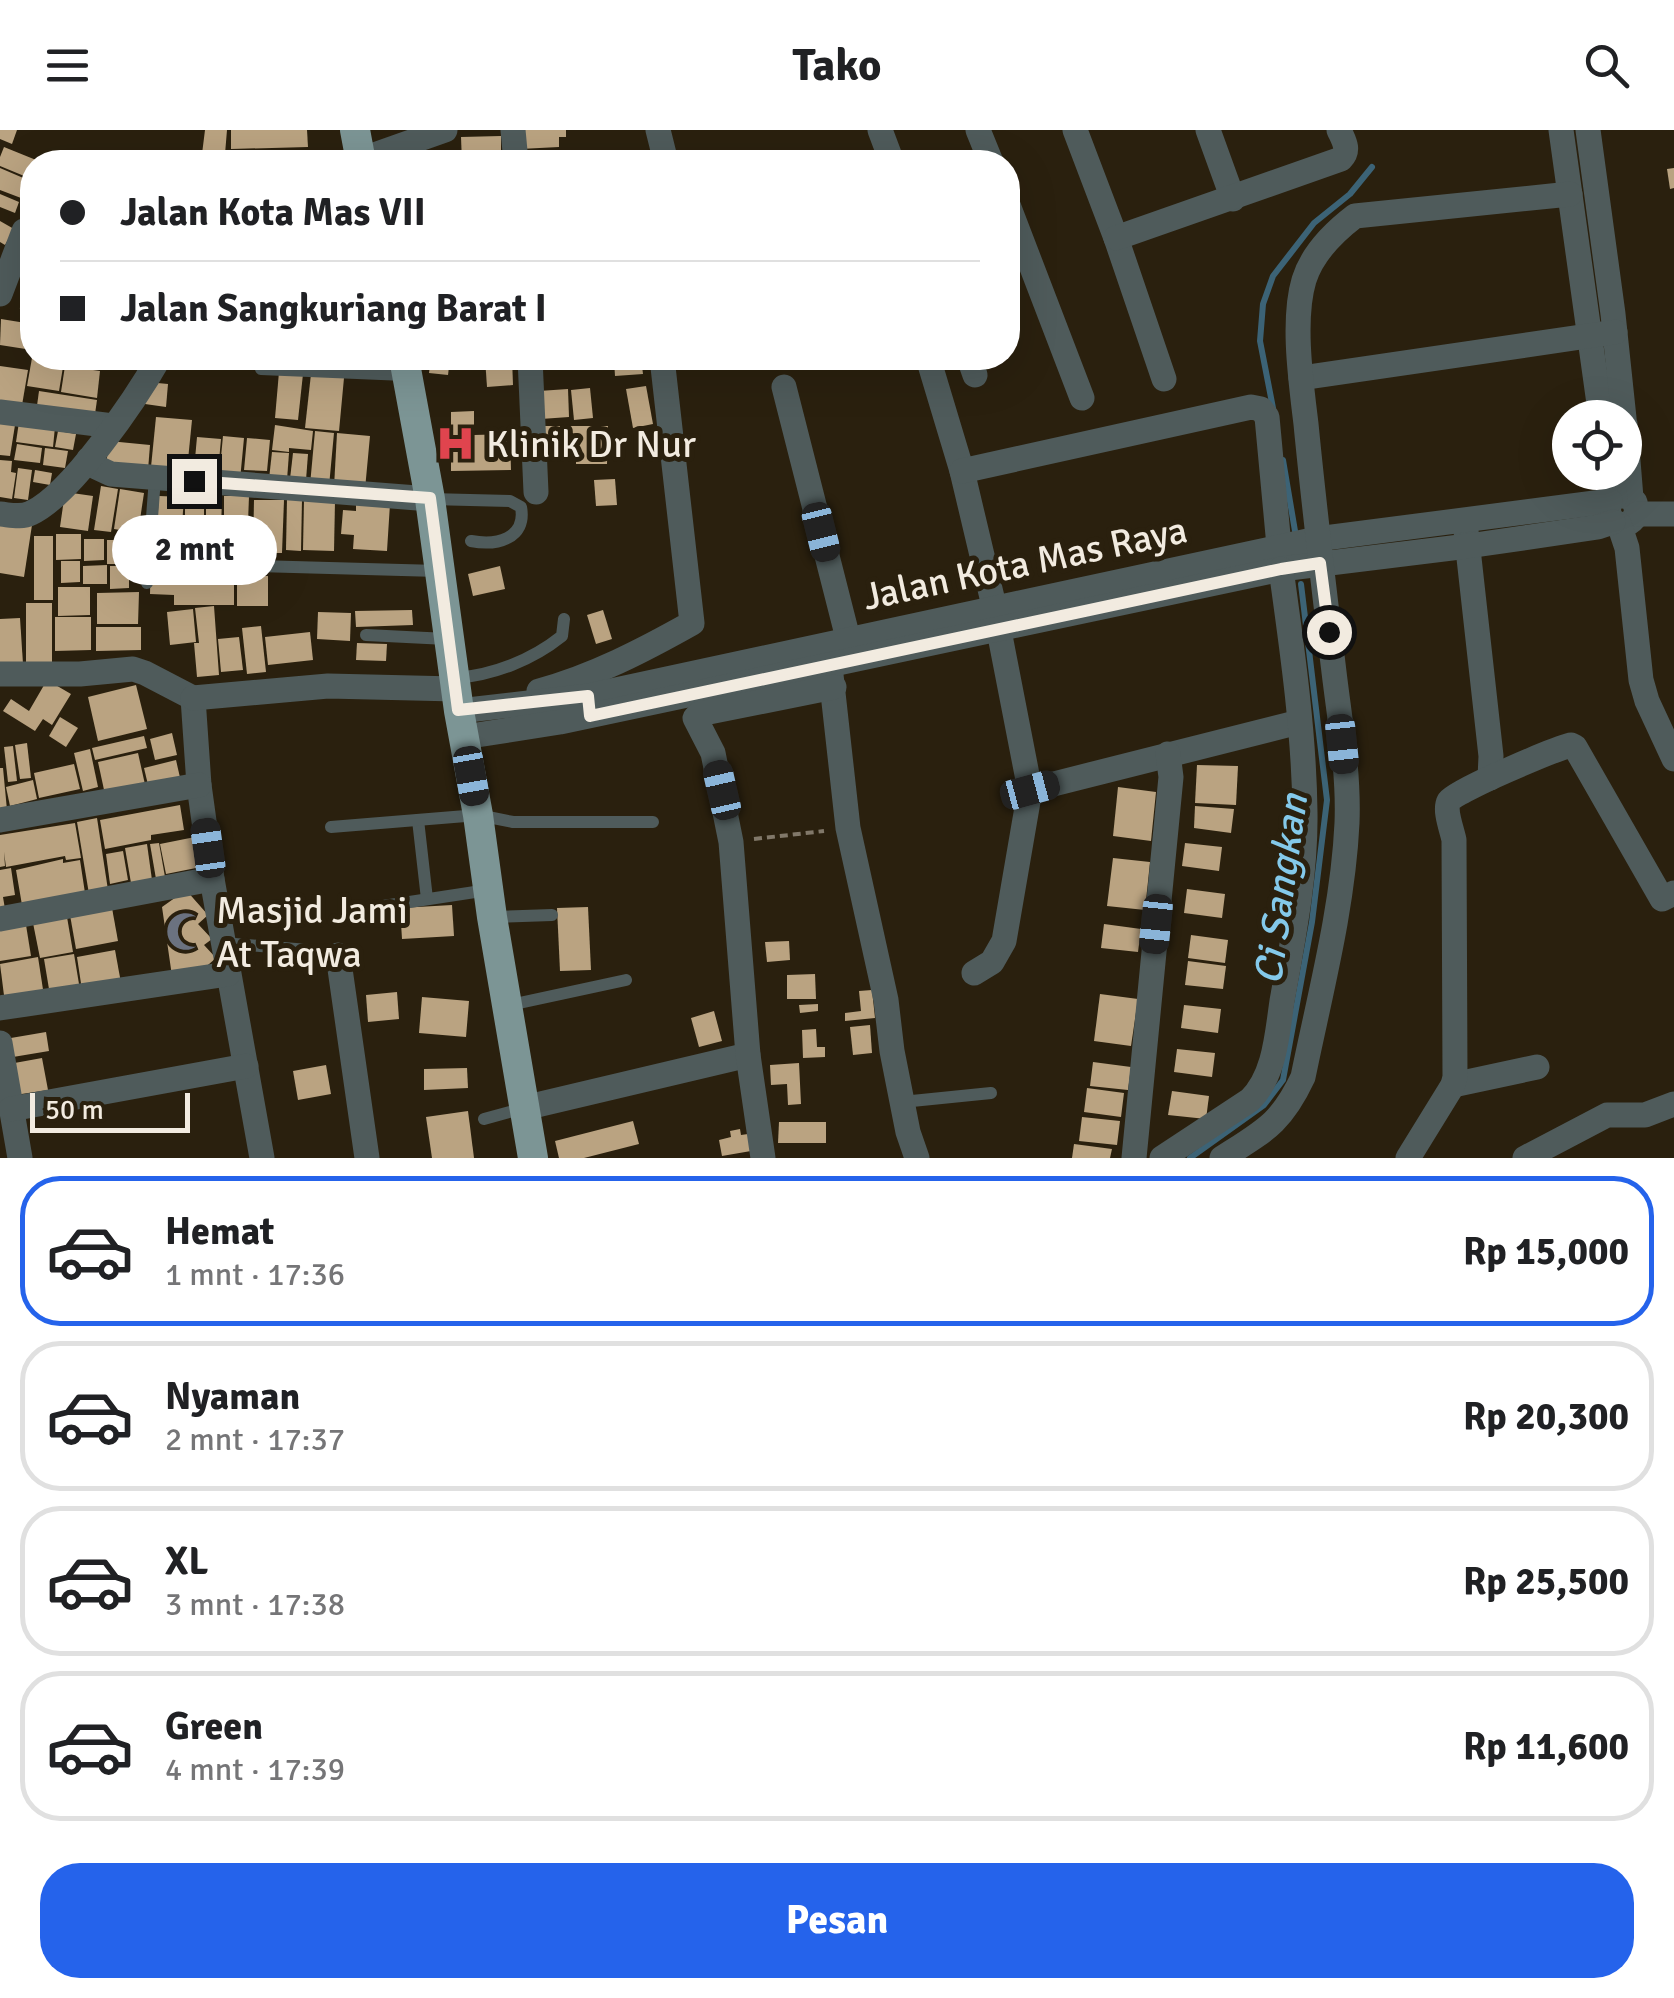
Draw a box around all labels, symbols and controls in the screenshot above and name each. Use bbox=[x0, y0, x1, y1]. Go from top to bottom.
icon: menu bbox=[40, 38, 95, 93]
text: Tako bbox=[792, 38, 882, 93]
icon: search bbox=[1579, 38, 1634, 93]
text: Jalan Kota Mas VII bbox=[120, 189, 426, 236]
text: Jalan Sangkuriang Barat I bbox=[120, 285, 547, 332]
map controls bbox=[1552, 400, 1642, 490]
button: locate bbox=[1552, 400, 1642, 490]
place label: Klinik Dr Nur bbox=[486, 421, 696, 468]
hospital icon: Klinik Dr Nur bbox=[435, 423, 477, 465]
route end bbox=[172, 459, 217, 504]
car bbox=[799, 499, 843, 565]
street label: Jalan Kota Mas Raya bbox=[859, 506, 1191, 621]
callout: 2 mnt bbox=[111, 516, 276, 586]
text: 2 mnt bbox=[155, 530, 234, 569]
route start bbox=[1307, 610, 1352, 655]
car bbox=[1324, 713, 1360, 775]
car bbox=[451, 744, 491, 808]
car bbox=[701, 757, 743, 823]
car bbox=[997, 768, 1063, 812]
water label: Ci Sangkan bbox=[1243, 790, 1319, 987]
car bbox=[189, 816, 227, 880]
place label: Masjid Jami At Taqwa bbox=[216, 887, 408, 978]
car bbox=[1138, 893, 1174, 955]
mosque icon: Masjid Jami At Taqwa bbox=[165, 911, 207, 953]
scale bar bbox=[30, 1088, 190, 1133]
text: 50 m bbox=[45, 1093, 104, 1127]
icon: car bbox=[45, 1206, 135, 1296]
text: Hemat bbox=[165, 1208, 274, 1255]
text: Rp 15,000 bbox=[1463, 1228, 1629, 1275]
text: 1 mnt · 17:36 bbox=[165, 1255, 345, 1294]
icon: car bbox=[45, 1371, 135, 1461]
text: Nyaman bbox=[165, 1373, 300, 1420]
text: Rp 20,300 bbox=[1463, 1393, 1629, 1440]
text: 2 mnt · 17:37 bbox=[165, 1420, 345, 1459]
icon: car bbox=[45, 1536, 135, 1626]
text: XL bbox=[165, 1538, 208, 1585]
text: Rp 25,500 bbox=[1463, 1558, 1629, 1605]
text: 3 mnt · 17:38 bbox=[165, 1585, 345, 1624]
icon: car bbox=[45, 1701, 135, 1791]
text: Green bbox=[165, 1703, 263, 1750]
text: Rp 11,600 bbox=[1463, 1723, 1629, 1770]
text: 4 mnt · 17:39 bbox=[165, 1750, 345, 1789]
button: Pesan bbox=[40, 1863, 1634, 1978]

